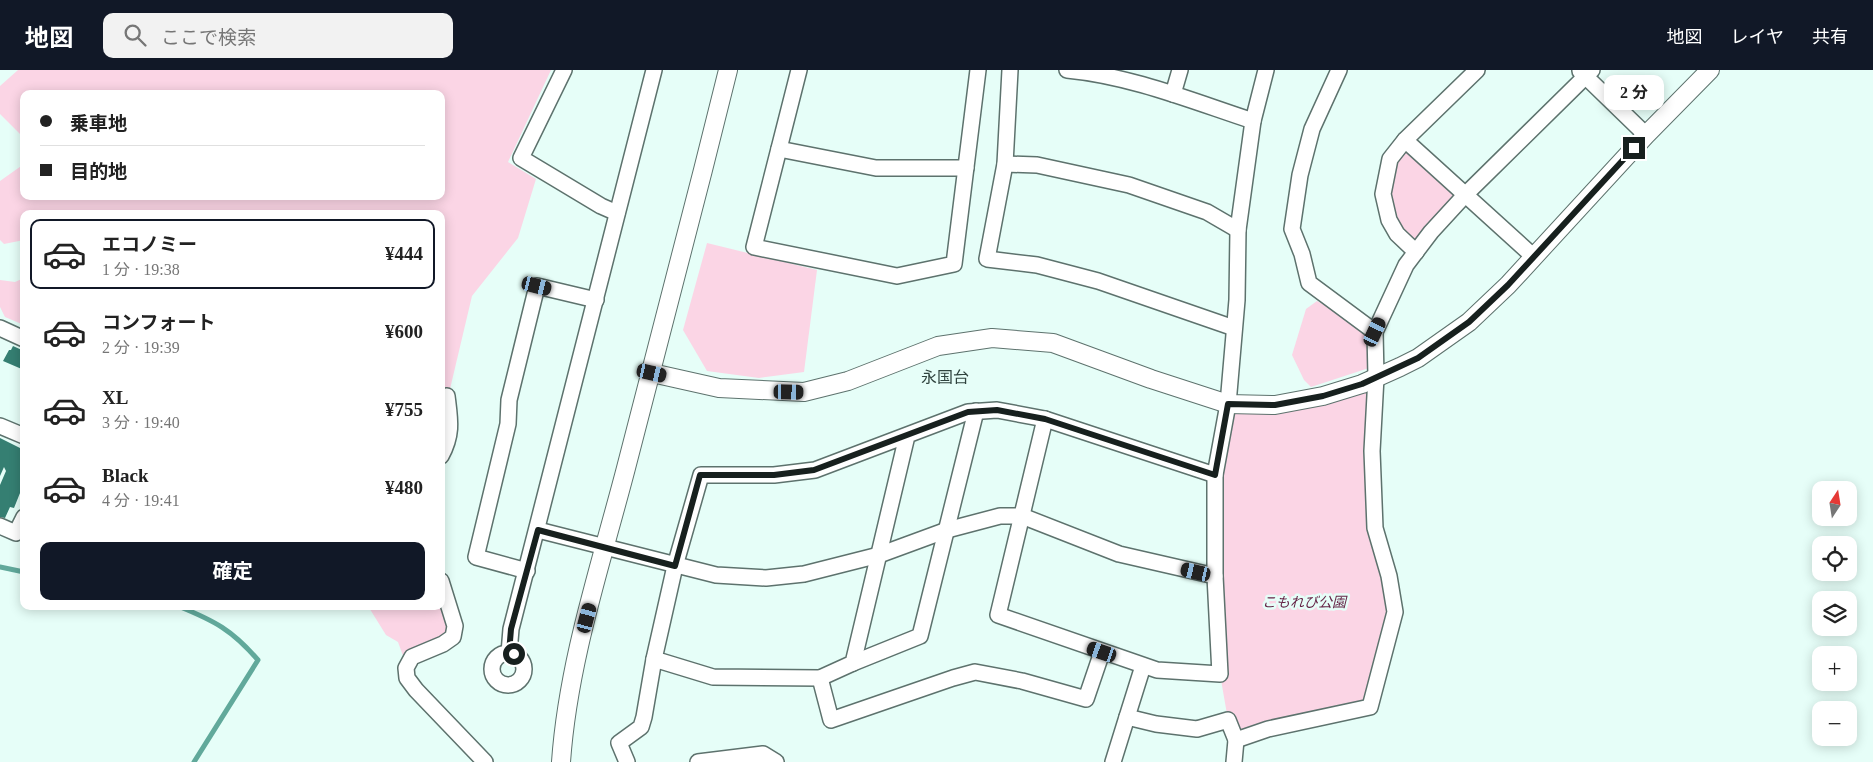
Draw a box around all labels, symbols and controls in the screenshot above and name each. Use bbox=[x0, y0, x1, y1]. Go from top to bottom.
search box bbox=[103, 13, 453, 58]
icon: search bbox=[121, 21, 149, 49]
text: 地図 bbox=[25, 25, 73, 51]
text: ここで検索 bbox=[161, 27, 256, 48]
text: 地図 bbox=[1667, 27, 1703, 47]
text: レイヤ bbox=[1731, 27, 1784, 47]
text: 共有 bbox=[1812, 27, 1848, 47]
callout: 2 分 bbox=[1604, 75, 1664, 110]
text: 2 分 bbox=[1620, 84, 1648, 101]
text: 乗車地 bbox=[70, 113, 127, 134]
route end bbox=[1623, 137, 1645, 159]
text: 目的地 bbox=[70, 161, 127, 182]
icon: car bbox=[42, 232, 87, 277]
text: エコノミー bbox=[102, 234, 197, 255]
text: ¥444 bbox=[385, 243, 423, 264]
text: 1 分 · 19:38 bbox=[102, 261, 180, 278]
car bbox=[520, 275, 553, 297]
icon: car bbox=[42, 310, 87, 355]
text: コンフォート bbox=[102, 312, 215, 333]
car bbox=[1361, 315, 1388, 349]
text: ¥600 bbox=[385, 321, 423, 342]
text: 2 分 · 19:39 bbox=[102, 339, 180, 356]
car bbox=[635, 362, 668, 384]
district label: 永国台 bbox=[921, 369, 969, 386]
car bbox=[773, 384, 804, 400]
text: XL bbox=[102, 387, 128, 408]
icon: car bbox=[42, 388, 87, 433]
text: ¥755 bbox=[385, 399, 423, 420]
text: 3 分 · 19:40 bbox=[102, 414, 180, 431]
text: Black bbox=[102, 465, 148, 486]
icon: car bbox=[42, 466, 87, 511]
text: ¥480 bbox=[385, 477, 423, 498]
north arrow bbox=[1812, 481, 1858, 526]
map controls bbox=[1812, 481, 1857, 746]
text: 4 分 · 19:41 bbox=[102, 492, 180, 509]
button: locate bbox=[1812, 536, 1857, 581]
button: 確定 bbox=[40, 542, 425, 600]
car bbox=[1179, 561, 1212, 583]
button: layers bbox=[1812, 591, 1857, 636]
park label: こもれび公園 bbox=[1262, 595, 1348, 610]
car bbox=[575, 602, 598, 634]
car bbox=[1085, 640, 1118, 664]
route start bbox=[503, 643, 525, 665]
button: + bbox=[1812, 646, 1857, 691]
button: − bbox=[1812, 701, 1857, 746]

